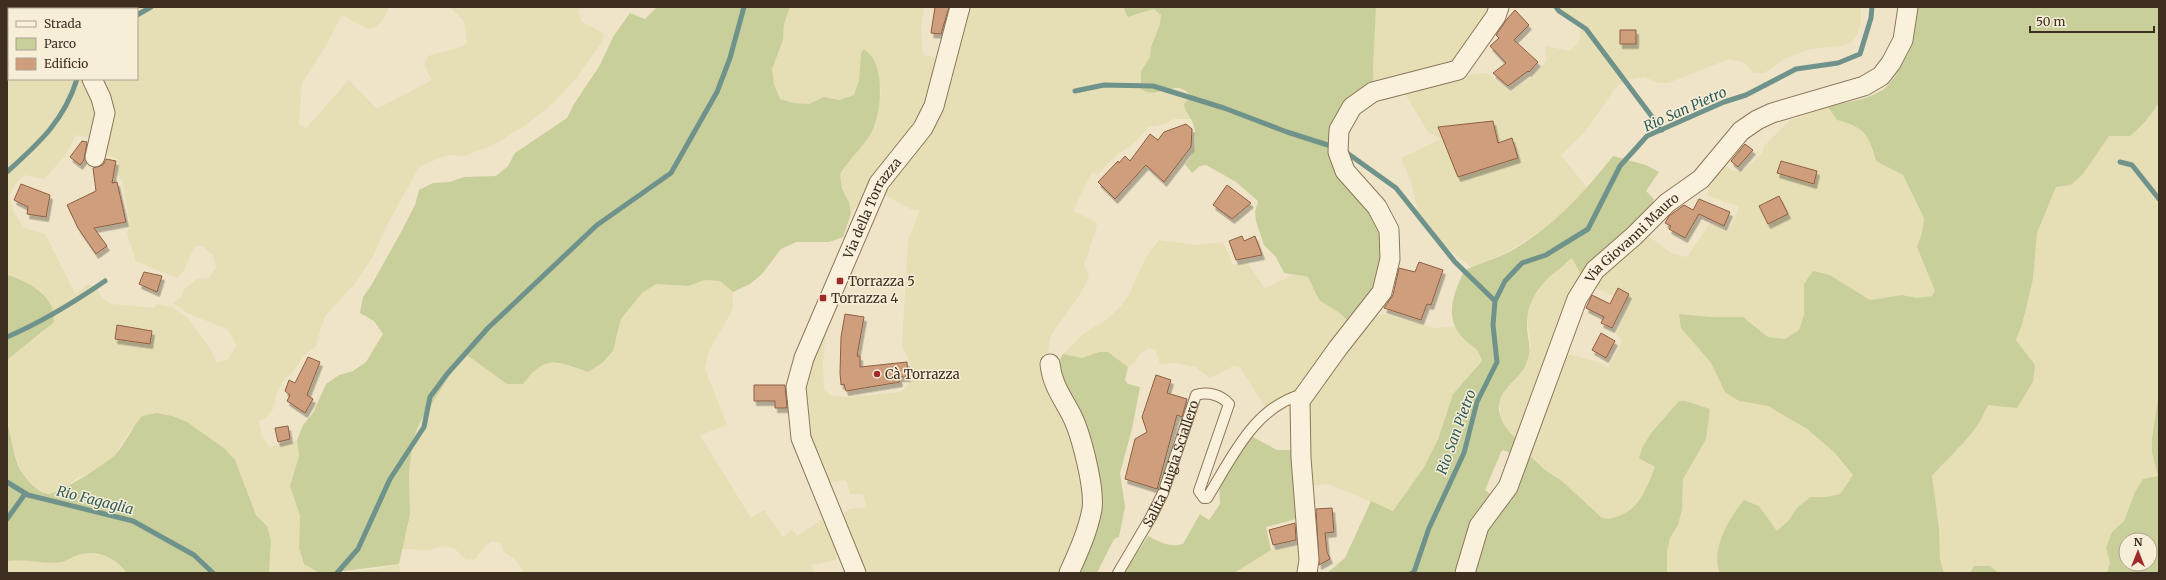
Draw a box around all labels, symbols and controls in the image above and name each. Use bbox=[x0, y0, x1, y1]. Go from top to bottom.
legend bbox=[8, 8, 138, 80]
scale bar bbox=[2030, 8, 2154, 34]
text: 50 m bbox=[2036, 14, 2065, 29]
text: Strada bbox=[44, 16, 82, 31]
text: Parco bbox=[44, 36, 76, 51]
text: Edificio bbox=[44, 56, 88, 71]
water label: Rio San Pietro bbox=[1641, 83, 1729, 135]
street label: Via della Torrazza bbox=[839, 154, 905, 262]
street label: Via Giovanni Mauro bbox=[1581, 189, 1683, 286]
place label: Torrazza 5 bbox=[848, 273, 915, 290]
marker: Torrazza 5 bbox=[835, 276, 845, 286]
place label: Torrazza 4 bbox=[831, 290, 898, 307]
marker: Torrazza 4 bbox=[818, 293, 828, 303]
place label: Cà Torrazza bbox=[885, 366, 960, 383]
marker: Cà Torrazza bbox=[872, 369, 882, 379]
water label: Rio San Pietro bbox=[1432, 387, 1480, 477]
street label: Salita Luigia Sciallero bbox=[1139, 398, 1203, 530]
water label: Rio Fagaglia bbox=[55, 482, 135, 518]
north arrow bbox=[2118, 532, 2158, 572]
text: N bbox=[2134, 535, 2143, 549]

